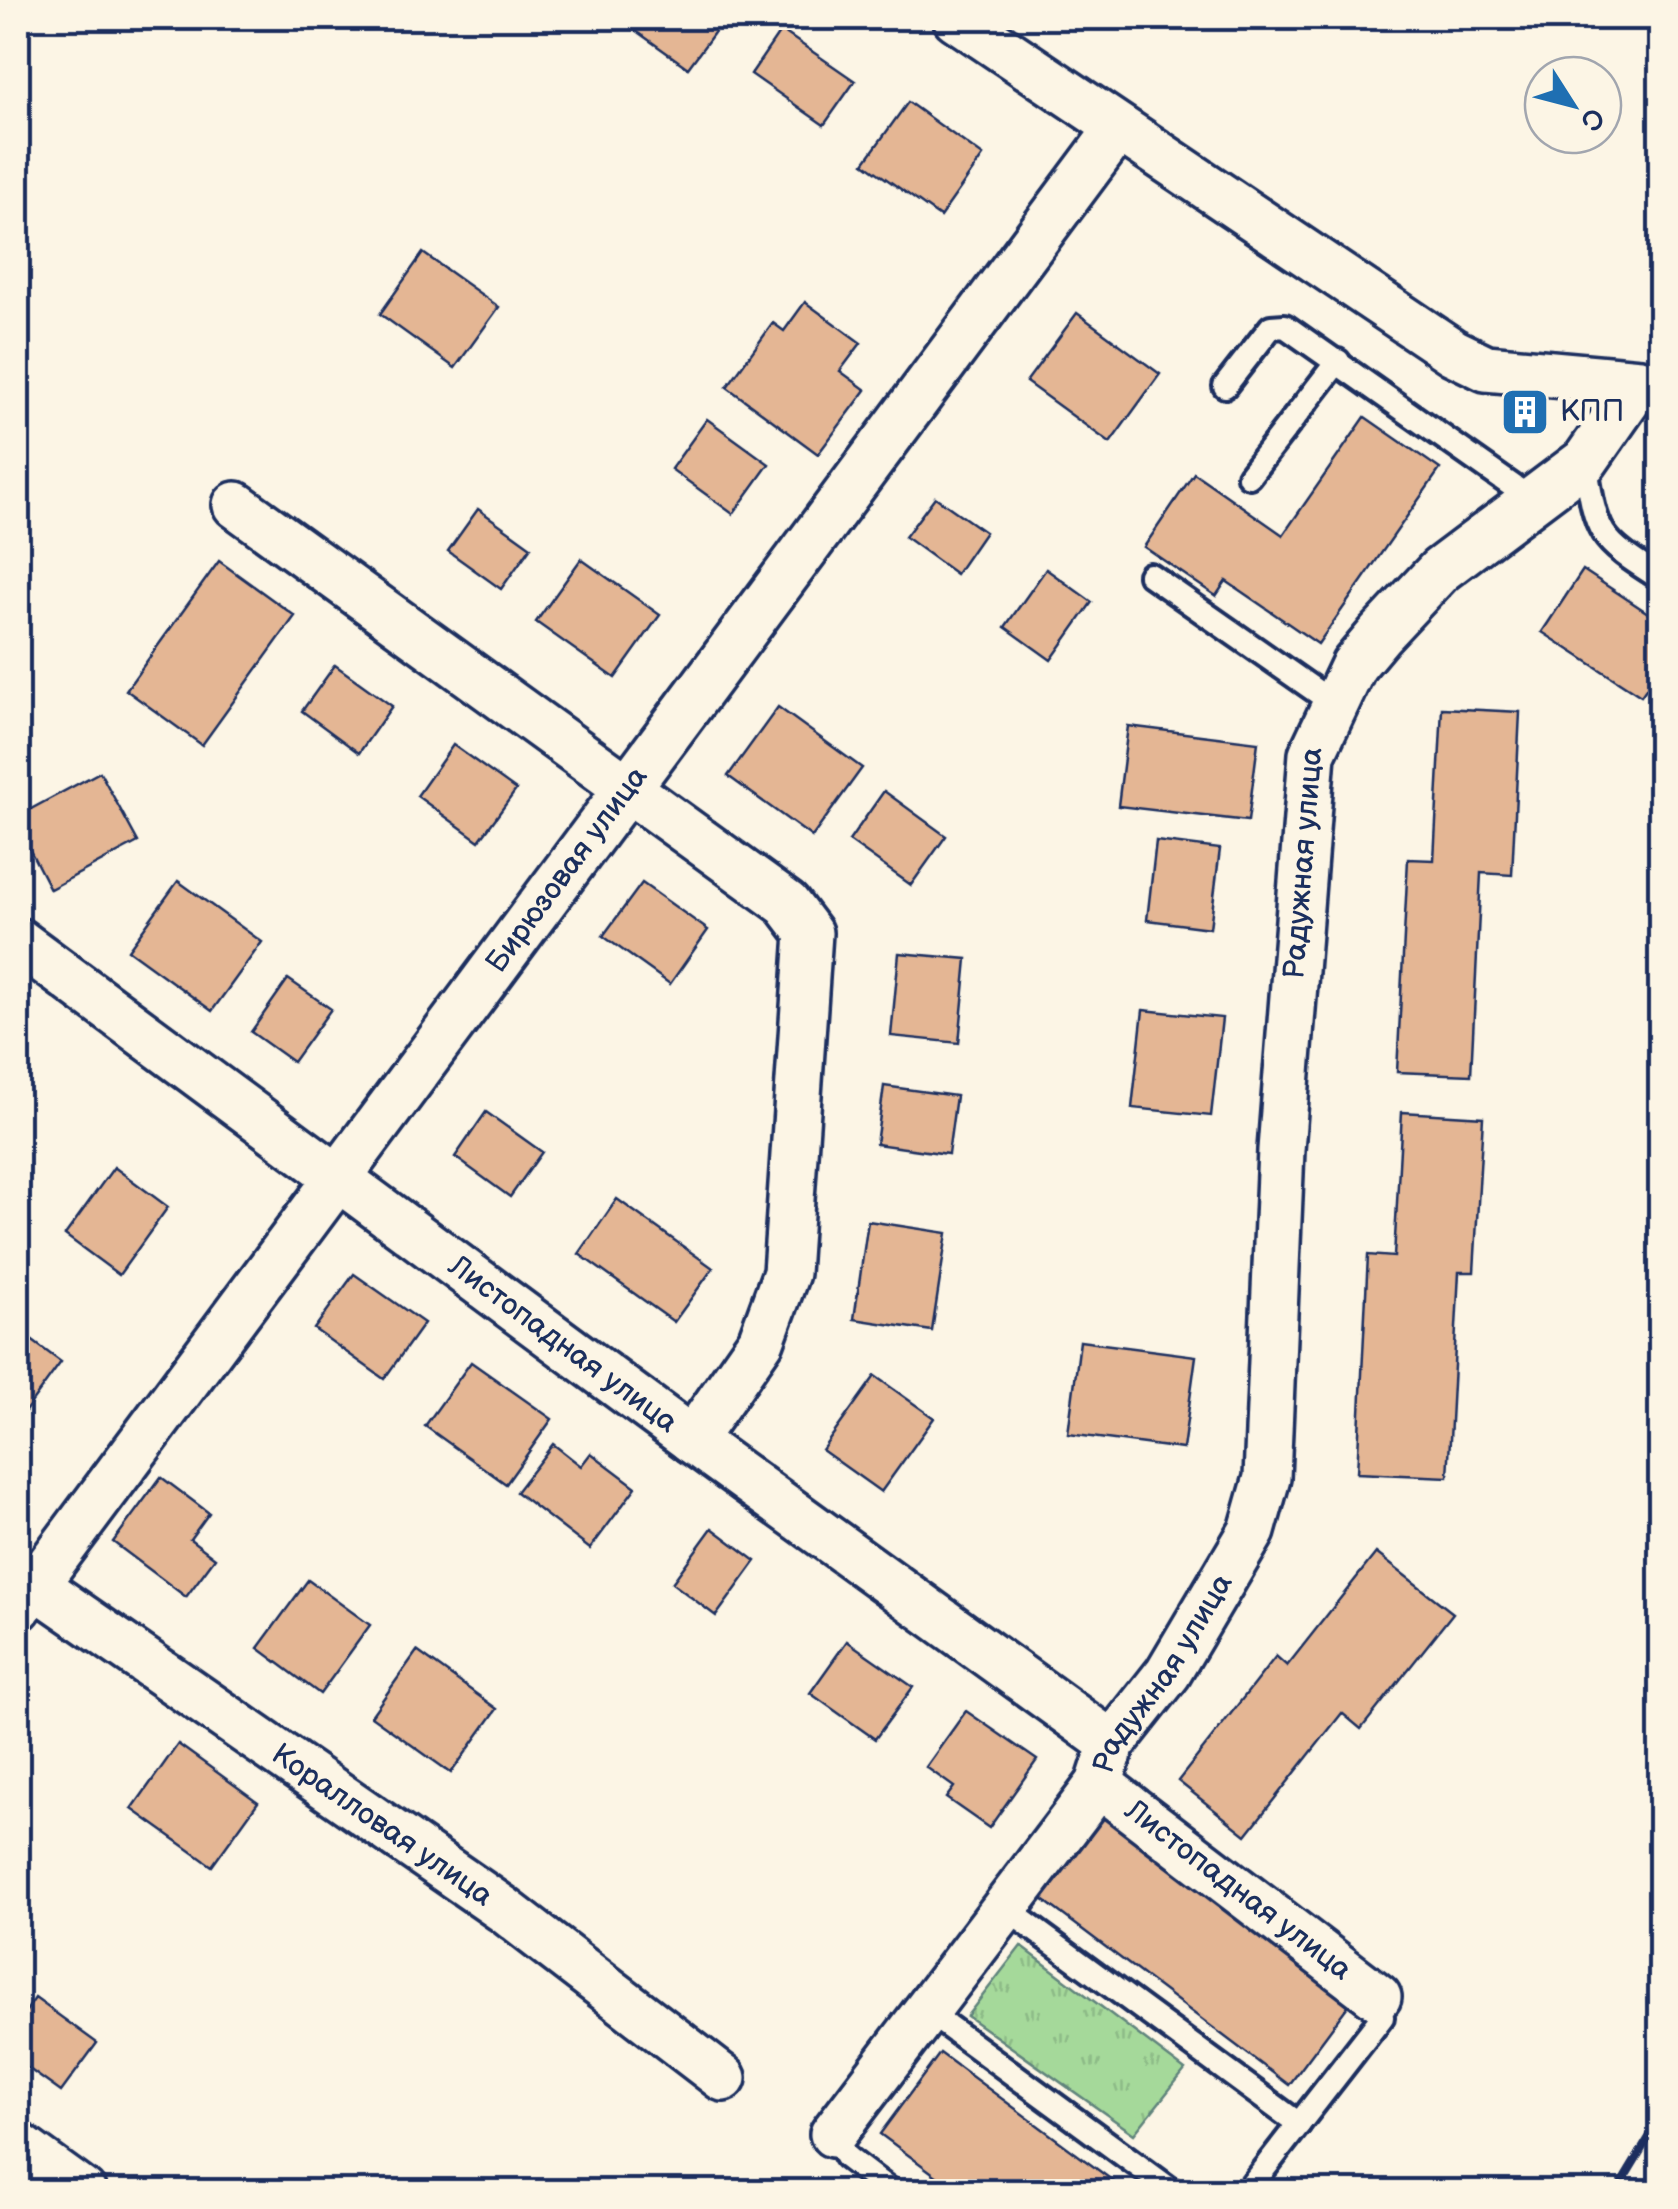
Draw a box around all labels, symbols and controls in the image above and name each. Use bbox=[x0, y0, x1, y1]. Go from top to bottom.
north arrow bbox=[1523, 55, 1623, 155]
text: С bbox=[1573, 101, 1611, 137]
building icon: КПП bbox=[1499, 386, 1551, 438]
place label: КПП bbox=[1560, 394, 1624, 430]
street label: Радужная улица bbox=[1276, 746, 1330, 980]
street label: Бирюзовая улица bbox=[479, 759, 656, 980]
street label: Листопадная улица bbox=[441, 1247, 685, 1441]
street label: Радужная улица bbox=[1086, 1567, 1241, 1778]
street label: Коралловая улица bbox=[265, 1736, 500, 1914]
street label: Листопадная улица bbox=[1117, 1792, 1359, 1988]

